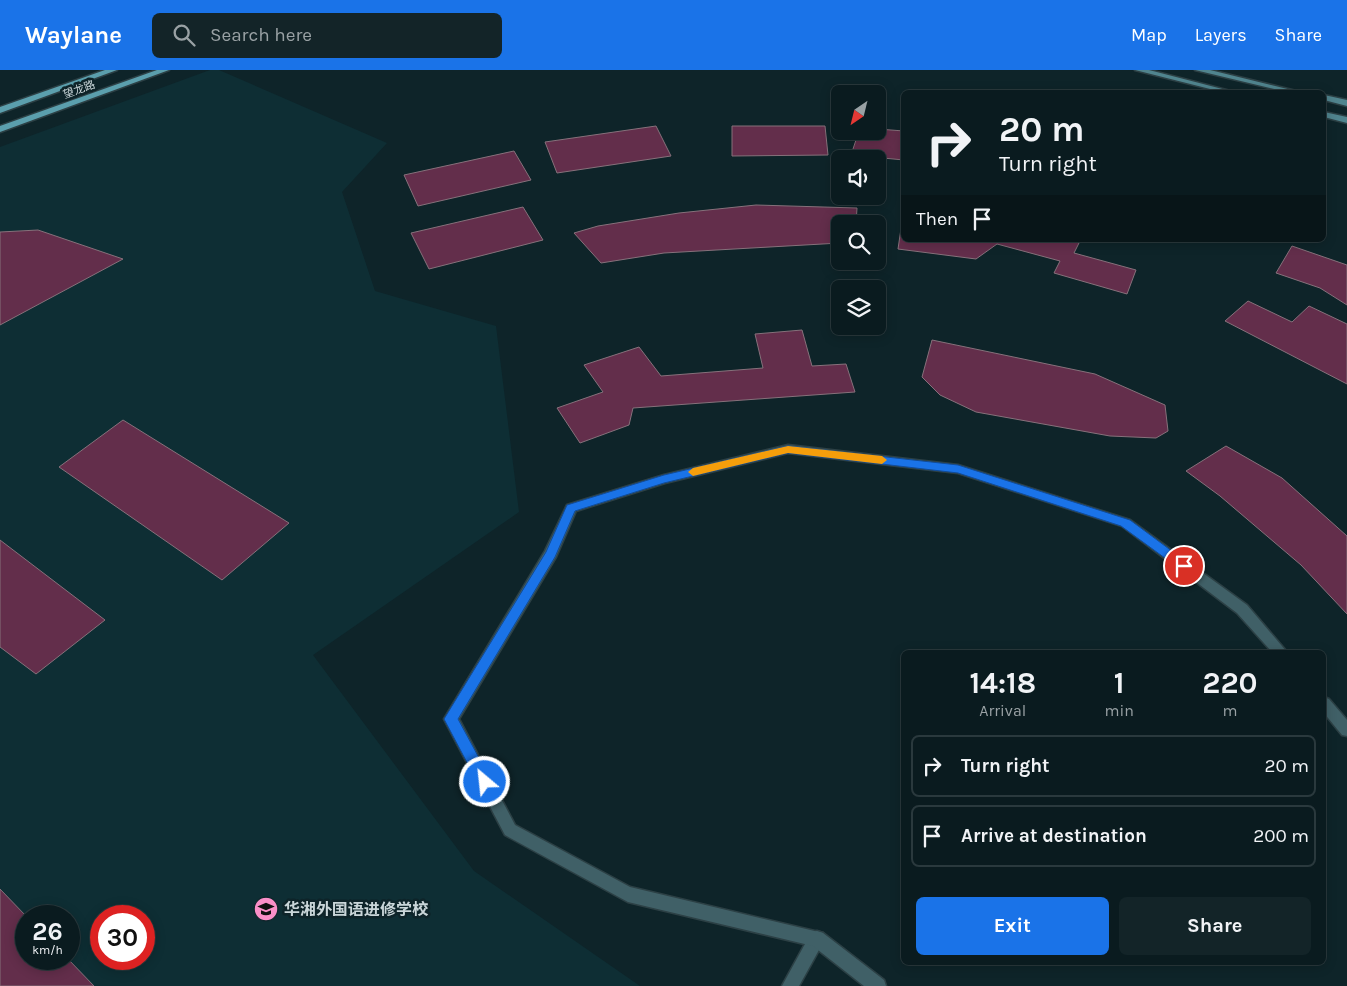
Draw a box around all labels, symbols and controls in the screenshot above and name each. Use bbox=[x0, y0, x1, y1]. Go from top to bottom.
search box bbox=[152, 13, 502, 58]
text: Waylane bbox=[25, 21, 122, 49]
icon: search bbox=[170, 21, 198, 49]
text: Search here bbox=[210, 24, 312, 46]
text: Map bbox=[1131, 24, 1167, 46]
text: Layers bbox=[1195, 24, 1247, 46]
text: Share bbox=[1275, 24, 1322, 46]
street label: 望龙路 bbox=[61, 78, 97, 101]
north arrow bbox=[831, 85, 886, 140]
map controls bbox=[831, 85, 886, 335]
text: 20 m bbox=[999, 109, 1084, 150]
icon: right bbox=[916, 110, 981, 175]
button: sound bbox=[831, 150, 886, 205]
text: Turn right bbox=[999, 151, 1097, 177]
icon: arrive bbox=[968, 205, 996, 233]
text: Then bbox=[916, 208, 958, 230]
button: search bbox=[831, 215, 886, 270]
button: layers bbox=[831, 280, 886, 335]
pin bbox=[1163, 545, 1205, 587]
icon: arrive bbox=[1170, 552, 1198, 580]
text: 14:18 bbox=[969, 665, 1036, 701]
text: 1 bbox=[1114, 665, 1125, 701]
text: 220 bbox=[1202, 665, 1258, 701]
text: Arrival bbox=[979, 701, 1026, 720]
text: min bbox=[1105, 701, 1134, 720]
text: m bbox=[1222, 701, 1237, 720]
icon: right bbox=[918, 752, 946, 780]
position arrow bbox=[458, 755, 510, 807]
text: Turn right bbox=[961, 755, 1050, 777]
text: 20 m bbox=[1264, 755, 1309, 777]
icon: arrive bbox=[918, 822, 946, 850]
text: Arrive at destination bbox=[961, 825, 1147, 847]
text: 200 m bbox=[1253, 825, 1309, 847]
school or university icon: 华湘外国语进修学校 bbox=[253, 896, 279, 922]
button: Exit bbox=[916, 897, 1109, 955]
button: Share bbox=[1119, 897, 1311, 955]
place label: 华湘外国语进修学校 bbox=[284, 900, 429, 919]
speed limit sign: 30 bbox=[90, 905, 155, 970]
text: 26 bbox=[32, 917, 63, 946]
text: km/h bbox=[32, 943, 63, 957]

